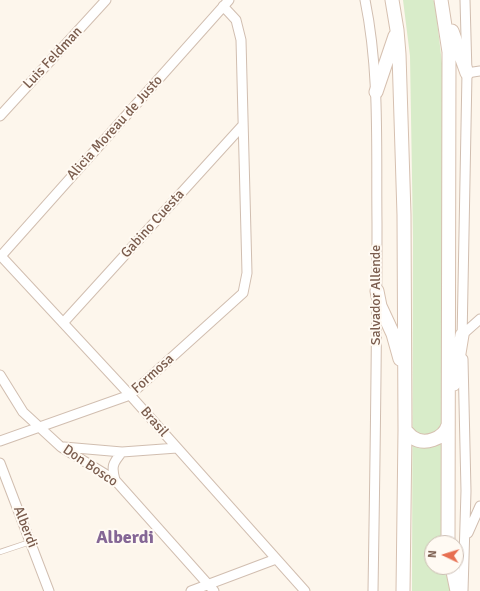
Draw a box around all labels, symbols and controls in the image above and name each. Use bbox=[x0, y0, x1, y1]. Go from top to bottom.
street label: Luis Feldman bbox=[20, 23, 86, 93]
street label: Alicia Moreau de Justo bbox=[64, 72, 166, 184]
street label: Gabino Cuesta bbox=[118, 186, 188, 262]
street label: Salvador Allende bbox=[368, 245, 384, 345]
street label: Formosa bbox=[128, 351, 178, 397]
street label: Brasil bbox=[136, 403, 172, 441]
street label: Don Bosco bbox=[59, 441, 121, 491]
street label: Alberdi bbox=[9, 504, 41, 550]
district label: Alberdi bbox=[96, 527, 154, 549]
north arrow bbox=[424, 535, 464, 575]
text: N bbox=[426, 550, 439, 558]

